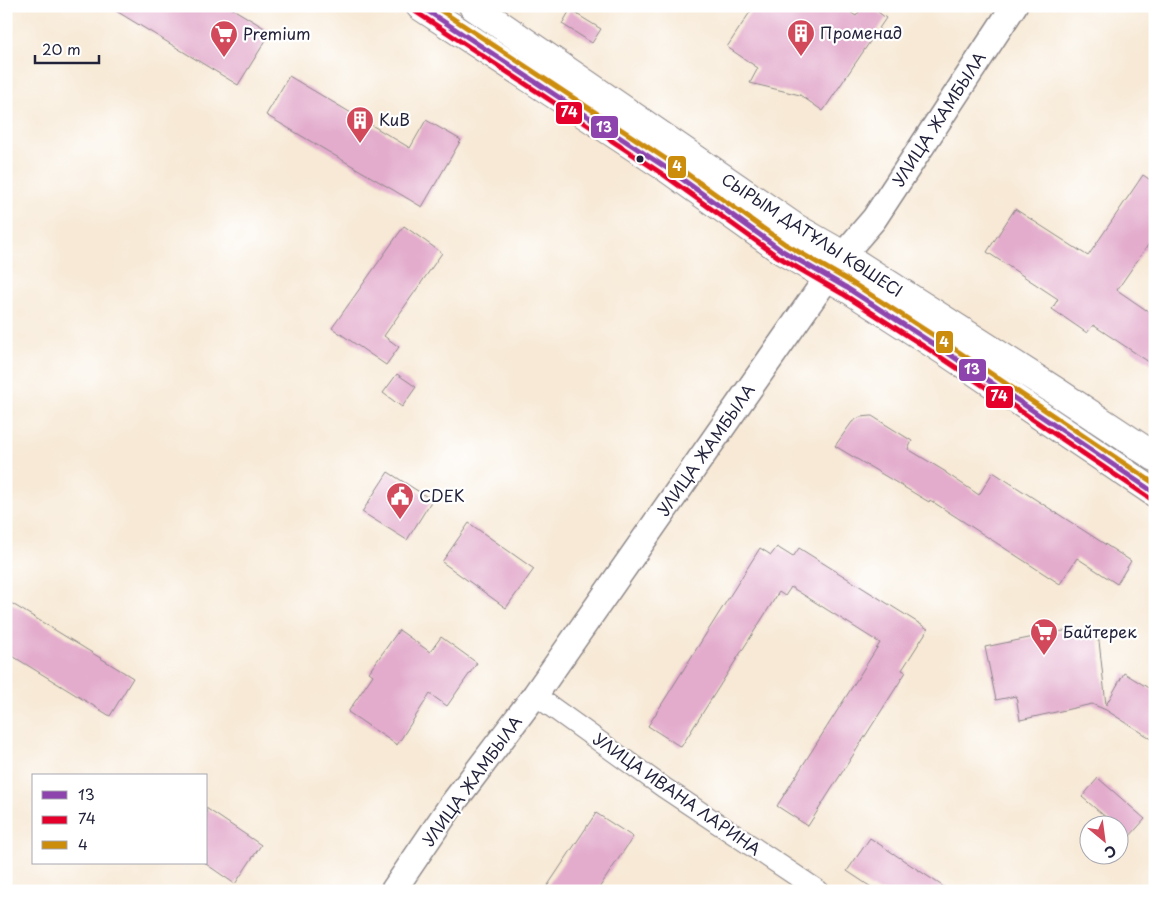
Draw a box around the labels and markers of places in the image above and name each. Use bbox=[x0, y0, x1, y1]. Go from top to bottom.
building icon: Променад bbox=[786, 18, 816, 57]
supermarket icon: Premium bbox=[209, 19, 239, 58]
place label: Променад bbox=[820, 20, 902, 44]
place label: Premium bbox=[243, 21, 311, 45]
building icon: КиВ bbox=[345, 105, 375, 144]
place label: КиВ bbox=[379, 107, 410, 131]
unlabelled marker bbox=[635, 154, 645, 164]
public building icon: CDEK bbox=[385, 481, 415, 520]
place label: CDEK bbox=[419, 483, 465, 507]
supermarket icon: Байтерек bbox=[1029, 617, 1059, 656]
place label: Байтерек bbox=[1063, 619, 1137, 643]

